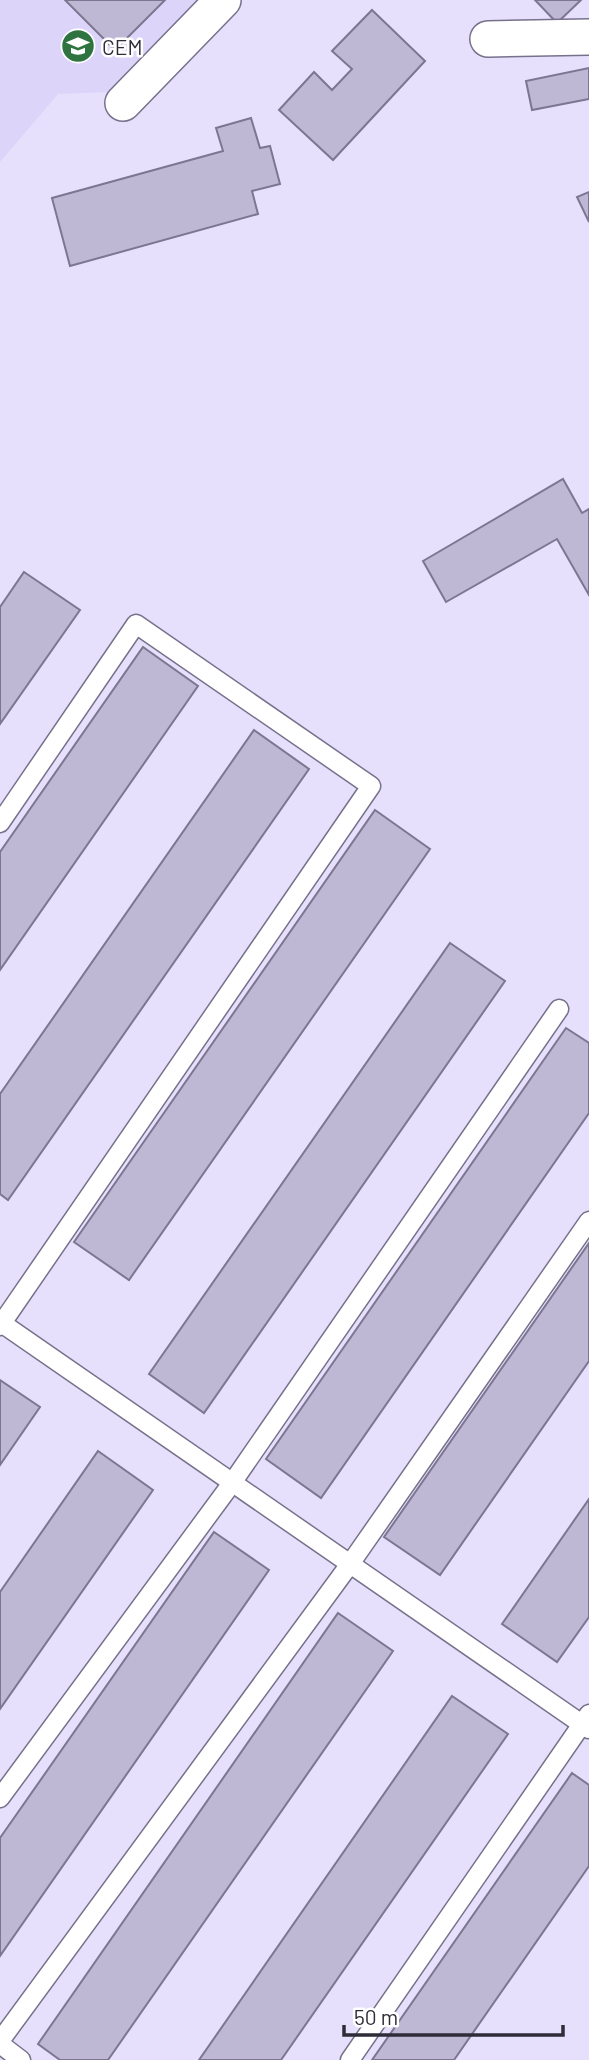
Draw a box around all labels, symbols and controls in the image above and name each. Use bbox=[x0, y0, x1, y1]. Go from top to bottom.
school or university icon: CEM bbox=[59, 27, 97, 65]
place label: CEM bbox=[102, 34, 142, 59]
scale bar bbox=[344, 1994, 563, 2038]
text: 50 m bbox=[354, 2004, 398, 2029]

